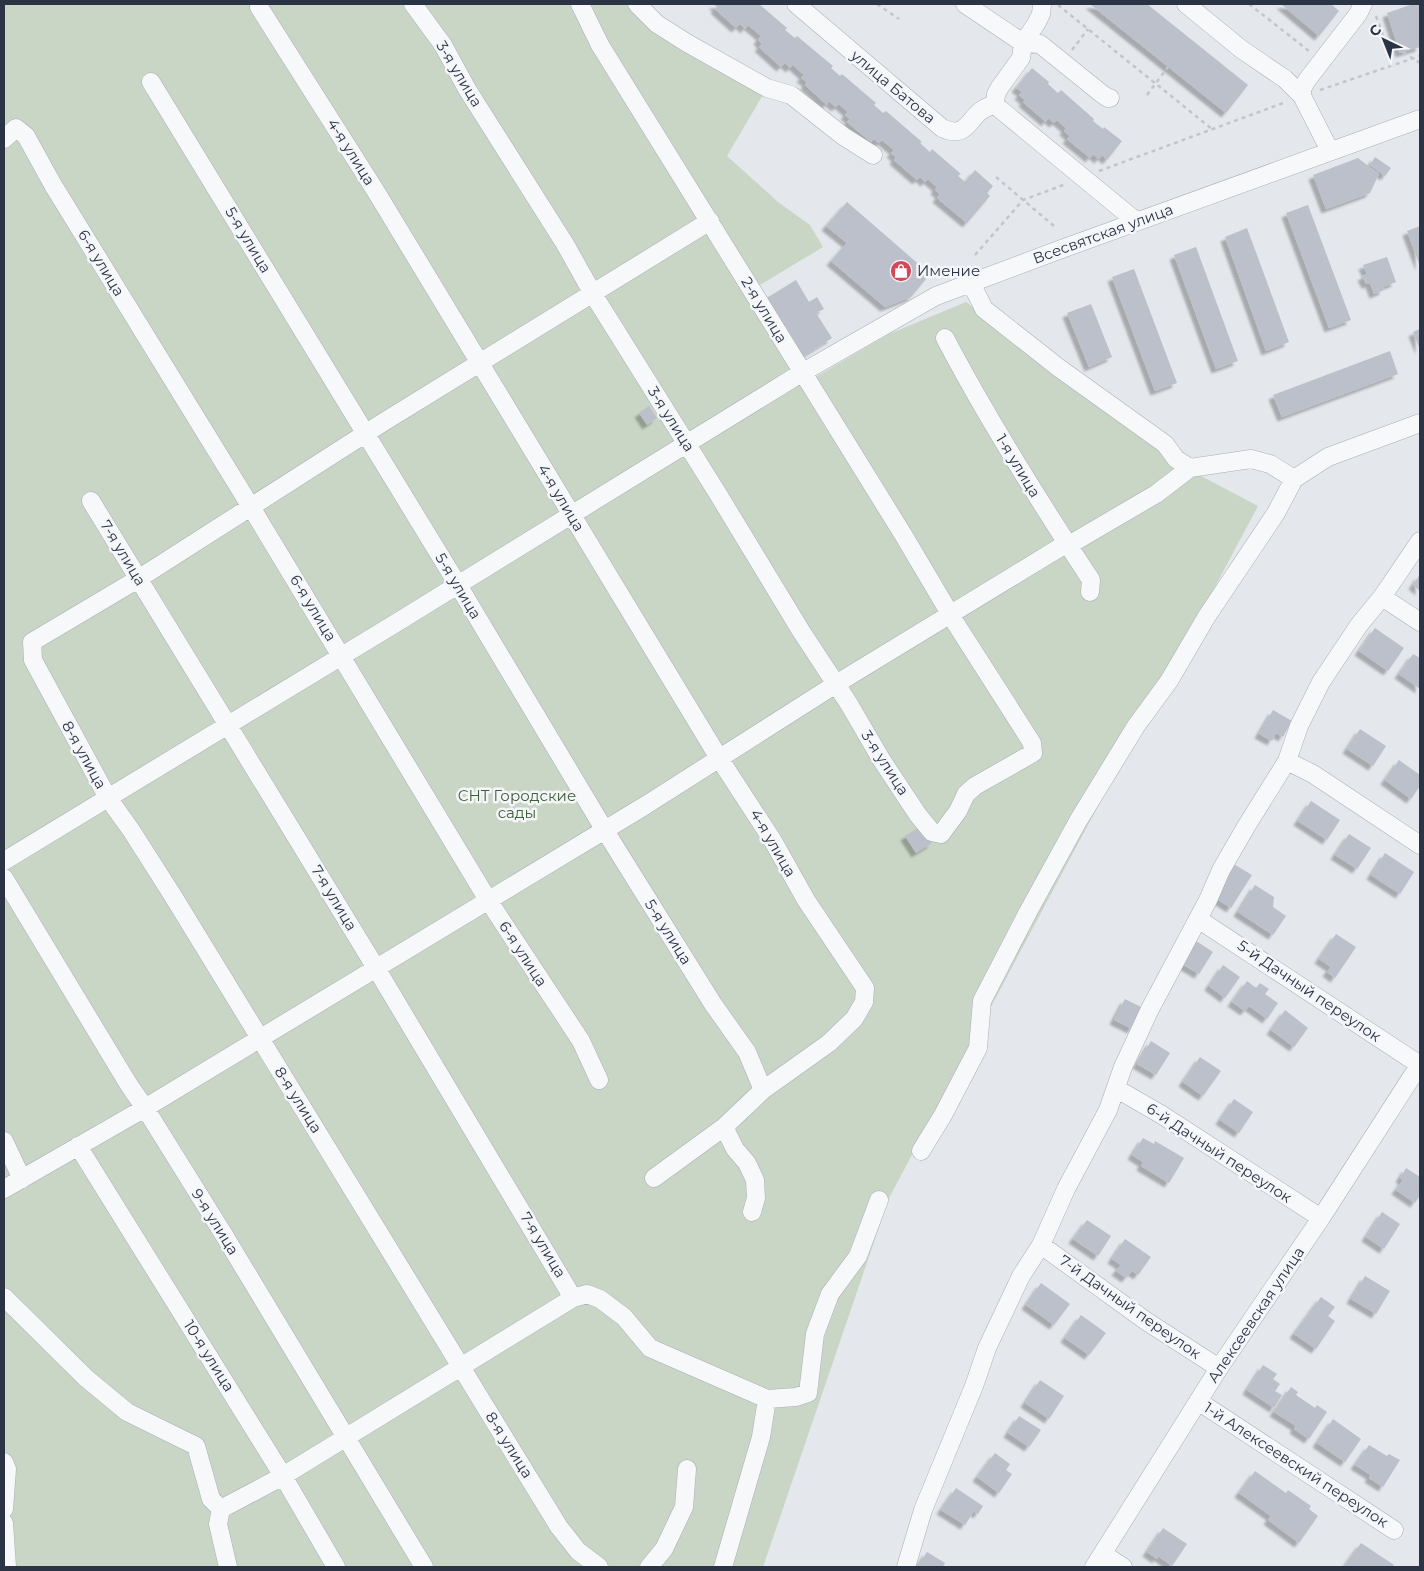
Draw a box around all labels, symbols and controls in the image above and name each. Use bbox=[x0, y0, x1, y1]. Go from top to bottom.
north arrow bbox=[1359, 15, 1409, 65]
text: С bbox=[1365, 20, 1385, 41]
street label: 3-я улица bbox=[432, 37, 487, 110]
street label: улица Батова bbox=[846, 45, 939, 127]
street label: 4-я улица bbox=[323, 115, 379, 189]
street label: Всесвятская улица bbox=[1030, 199, 1176, 268]
street label: 5-я улица bbox=[221, 203, 276, 276]
street label: 6-я улица bbox=[74, 226, 129, 300]
shop icon: Имение bbox=[889, 259, 913, 283]
place label: Имение bbox=[917, 261, 980, 280]
street label: 2-я улица bbox=[737, 273, 792, 346]
street label: 3-я улица bbox=[644, 382, 699, 455]
street label: 1-я улица bbox=[992, 431, 1045, 501]
street label: 4-я улица bbox=[534, 461, 589, 535]
street label: 7-я улица bbox=[96, 516, 150, 589]
street label: 5-я улица bbox=[431, 549, 486, 622]
street label: 6-я улица bbox=[286, 571, 341, 645]
street label: 8-я улица bbox=[58, 717, 111, 792]
street label: 3-я улица bbox=[857, 727, 913, 799]
park label: СНТ Городские сады bbox=[458, 786, 576, 822]
street label: 4-я улица bbox=[746, 805, 800, 880]
street label: 7-я улица bbox=[307, 861, 361, 934]
street label: 5-я улица bbox=[641, 895, 696, 968]
street label: 6-я улица bbox=[495, 917, 552, 990]
street label: 5-й Дачный переулок bbox=[1234, 936, 1385, 1046]
street label: 8-я улица bbox=[271, 1063, 326, 1136]
street label: 6-й Дачный переулок bbox=[1143, 1098, 1296, 1207]
street label: 9-я улица bbox=[188, 1185, 243, 1258]
street label: 7-я улица bbox=[516, 1208, 570, 1281]
street label: Алексеевская улица bbox=[1203, 1243, 1308, 1386]
street label: 7-й Дачный переулок bbox=[1056, 1251, 1205, 1363]
street label: 10-я улица bbox=[180, 1316, 239, 1395]
street label: 1-й Алексеевский переулок bbox=[1201, 1398, 1392, 1532]
street label: 8-я улица bbox=[482, 1408, 537, 1481]

